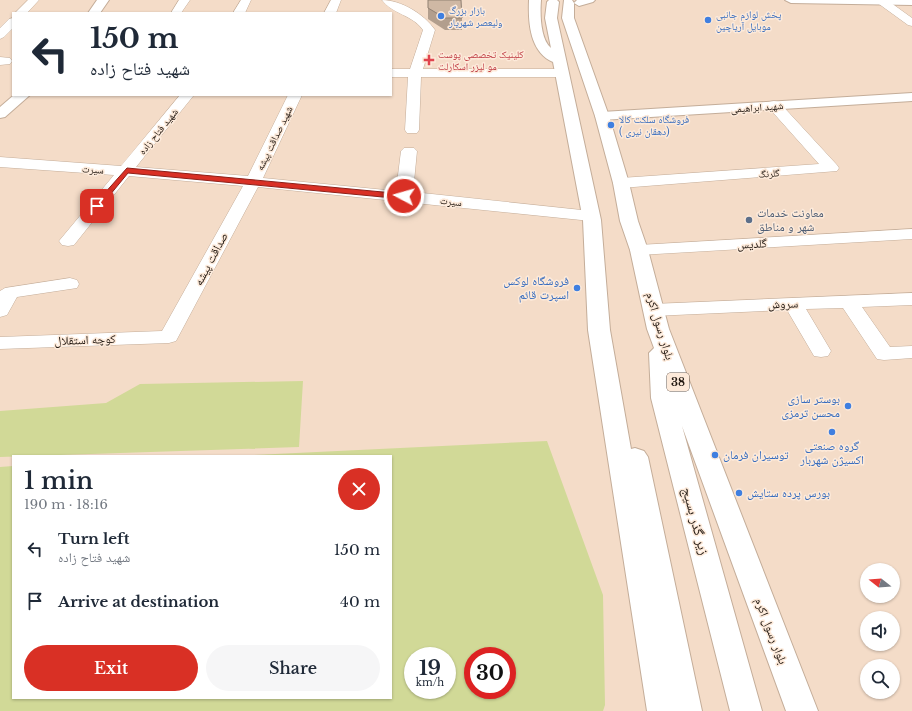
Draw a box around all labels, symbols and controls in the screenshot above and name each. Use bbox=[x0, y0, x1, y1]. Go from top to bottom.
place label: بازار بزرگ ولیعصر شهریار bbox=[448, 4, 503, 29]
place label: پخش لوازم جانبی موبایل آریاچین bbox=[716, 8, 781, 33]
marker: بازار بزرگ ولیعصر شهریار bbox=[436, 11, 446, 21]
marker: پخش لوازم جانبی موبایل آریاچین bbox=[703, 15, 713, 25]
text: 150 m bbox=[90, 21, 178, 56]
icon: left bbox=[24, 28, 76, 80]
place label: کلینیک تخصصی پوست مو لیزر اسکارلت bbox=[438, 48, 524, 73]
marker: کلینیک تخصصی پوست مو لیزر اسکارلت bbox=[423, 54, 435, 66]
text: شهید فتاح زاده bbox=[90, 58, 190, 80]
street label: شهید ابراهیمی bbox=[730, 99, 784, 116]
street label: شهید صداقت پیشه bbox=[253, 104, 296, 173]
street label: شهید فتاح زاده bbox=[136, 105, 181, 157]
place label: فروشگاه سلکت کالا ( دهقان نیری) bbox=[619, 113, 689, 138]
marker: فروشگاه سلکت کالا ( دهقان نیری) bbox=[606, 120, 616, 130]
street label: سیرت bbox=[82, 162, 105, 177]
street label: گلرنگ bbox=[758, 166, 781, 181]
position arrow bbox=[383, 175, 425, 217]
pin bbox=[80, 189, 114, 223]
street label: سیرت bbox=[439, 194, 463, 209]
icon: arrive bbox=[86, 195, 108, 217]
place label: معاونت خدمات شهر و مناطق bbox=[757, 205, 824, 234]
marker: معاونت خدمات شهر و مناطق bbox=[744, 215, 754, 225]
street label: صداقت پیشه bbox=[190, 230, 231, 288]
street label: گلدیس bbox=[737, 235, 767, 252]
place label: فروشگاه لوکس اسپرت قائم bbox=[503, 273, 569, 303]
marker: فروشگاه لوکس اسپرت قائم bbox=[572, 283, 582, 293]
street label: بلوار رسول اکرم bbox=[642, 290, 678, 362]
street label: سروش bbox=[767, 295, 799, 312]
street label: کوچه استقلال bbox=[54, 331, 116, 348]
road number: 38 bbox=[667, 373, 689, 391]
place label: بوستر سازی محسن ترمزی bbox=[781, 391, 840, 420]
marker: بوستر سازی محسن ترمزی bbox=[843, 401, 853, 411]
marker: گروه صنعتی اکسیژن شهربار bbox=[827, 427, 837, 437]
place label: گروه صنعتی اکسیژن شهربار bbox=[799, 438, 864, 467]
place label: توسیران فرمان bbox=[723, 447, 789, 462]
marker: توسیران فرمان bbox=[710, 450, 720, 460]
text: 1 min bbox=[24, 466, 93, 495]
button: close bbox=[338, 468, 380, 510]
street label: زیر گذر بسیج bbox=[677, 485, 714, 557]
place label: بورس پرده ستایش bbox=[747, 485, 830, 500]
marker: بورس پرده ستایش bbox=[734, 488, 744, 498]
text: 190 m · 18:16 bbox=[24, 496, 108, 513]
text: Turn left bbox=[58, 529, 129, 548]
icon: left bbox=[24, 538, 46, 560]
text: 150 m bbox=[334, 540, 380, 559]
text: شهید فتاح زاده bbox=[58, 549, 130, 566]
north arrow bbox=[860, 563, 900, 603]
map controls bbox=[860, 563, 900, 699]
icon: arrive bbox=[24, 590, 46, 612]
text: Arrive at destination bbox=[58, 592, 219, 611]
text: 40 m bbox=[340, 592, 380, 611]
street label: بلوار رسول اکرم bbox=[751, 595, 791, 667]
button: sound bbox=[860, 611, 900, 651]
button: Exit bbox=[24, 645, 198, 691]
button: Share bbox=[206, 645, 380, 691]
speed limit sign: 30 bbox=[464, 647, 516, 699]
text: 19 bbox=[419, 656, 441, 680]
button: search bbox=[860, 659, 900, 699]
text: km/h bbox=[416, 676, 444, 689]

